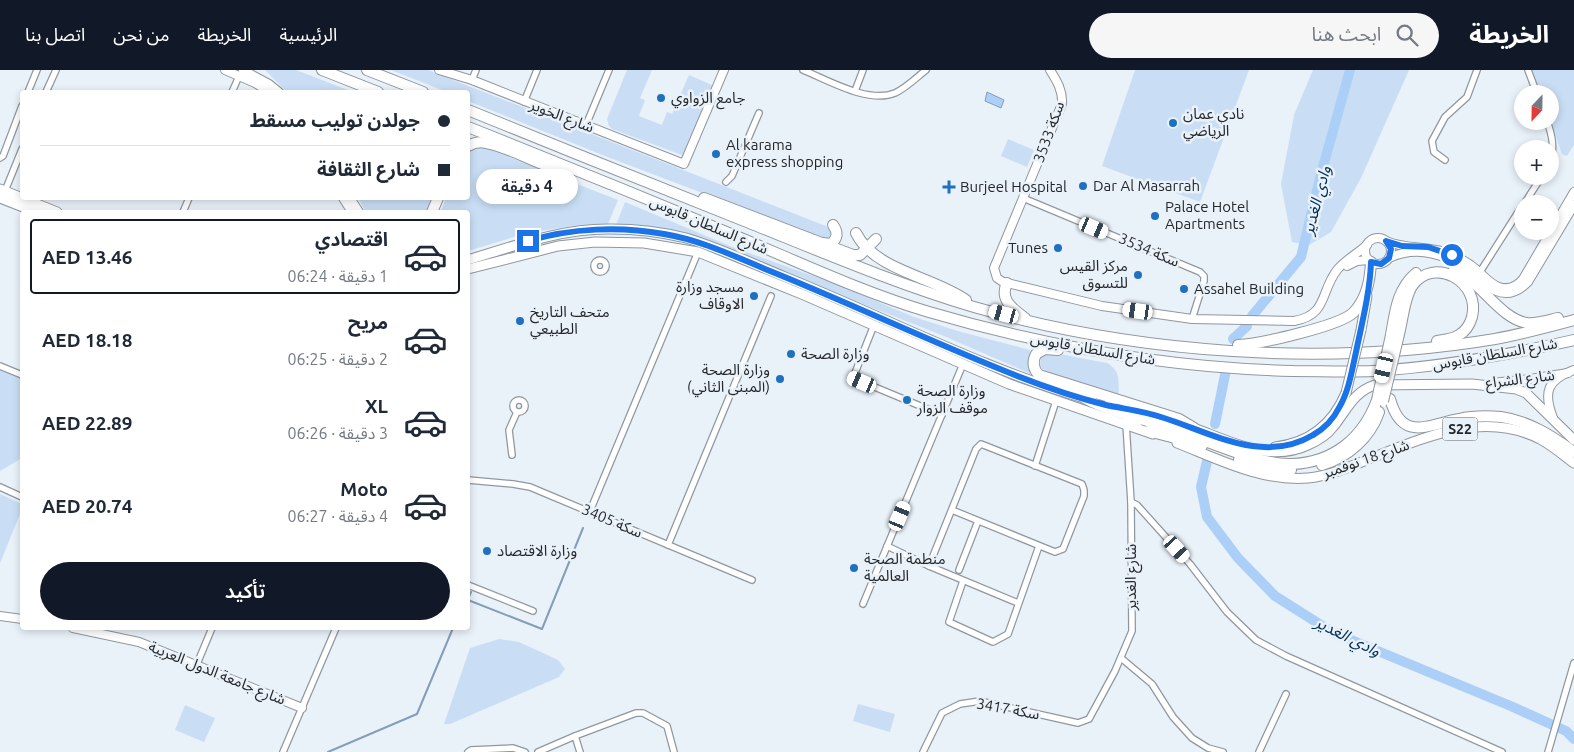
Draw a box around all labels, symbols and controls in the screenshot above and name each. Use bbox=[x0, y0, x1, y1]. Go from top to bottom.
search box bbox=[1089, 13, 1439, 58]
icon: search bbox=[1393, 21, 1421, 49]
text: الخريطة bbox=[1469, 21, 1549, 48]
text: ابحث هنا bbox=[1311, 23, 1381, 45]
text: اتصل بنا bbox=[25, 24, 85, 44]
text: من نحن bbox=[113, 24, 169, 44]
text: الخريطة bbox=[197, 24, 251, 44]
text: الرئيسية bbox=[279, 24, 337, 44]
north arrow bbox=[1514, 85, 1559, 130]
map controls bbox=[1514, 85, 1559, 240]
place label: جامع الزواوي bbox=[671, 89, 745, 110]
marker: جامع الزواوي bbox=[655, 92, 667, 104]
street label: شارع الخوير bbox=[525, 95, 597, 139]
street label: سكة 3533 bbox=[1030, 99, 1068, 165]
place label: نادي عمان الرياضي bbox=[1183, 105, 1244, 142]
text: جولدن توليب مسقط bbox=[250, 109, 420, 131]
marker: نادي عمان الرياضي bbox=[1167, 117, 1179, 129]
place label: Al karama express shopping bbox=[726, 136, 843, 170]
button: + bbox=[1514, 140, 1559, 185]
marker: Al karama express shopping bbox=[710, 148, 722, 160]
text: شارع الثقافة bbox=[317, 158, 420, 180]
water label: وادي الغدير bbox=[1298, 164, 1338, 239]
callout: 4 دقيقة bbox=[477, 169, 579, 204]
text: 4 دقيقة bbox=[501, 177, 553, 195]
place label: Dar Al Masarrah bbox=[1093, 177, 1200, 194]
place label: Burjeel Hospital bbox=[960, 178, 1067, 195]
marker: Burjeel Hospital bbox=[942, 180, 956, 194]
marker: Dar Al Masarrah bbox=[1077, 180, 1089, 192]
street label: شارع السلطان قابوس bbox=[646, 192, 771, 261]
button: − bbox=[1514, 195, 1559, 240]
place label: Palace Hotel Apartments bbox=[1165, 198, 1249, 232]
marker: Palace Hotel Apartments bbox=[1149, 210, 1161, 222]
car bbox=[1077, 215, 1110, 241]
text: اقتصادي bbox=[315, 228, 388, 250]
street label: سكة 3534 bbox=[1116, 229, 1182, 270]
route end bbox=[517, 230, 539, 252]
icon: car bbox=[403, 234, 448, 279]
place label: Tunes bbox=[1008, 239, 1048, 256]
marker: Tunes bbox=[1052, 242, 1064, 254]
route start bbox=[1441, 244, 1463, 266]
text: AED 13.46 bbox=[42, 246, 133, 268]
place label: مركز القيس للتسوق bbox=[1060, 257, 1128, 292]
text: 1 دقيقة · 06:24 bbox=[288, 267, 388, 285]
marker: مركز القيس للتسوق bbox=[1132, 269, 1144, 281]
place label: مسجد وزارة الاوقاف bbox=[676, 278, 744, 313]
place label: Assahel Building bbox=[1194, 280, 1304, 297]
marker: Assahel Building bbox=[1178, 283, 1190, 295]
marker: مسجد وزارة الاوقاف bbox=[748, 290, 760, 302]
car bbox=[1122, 301, 1153, 321]
place label: متحف التاريخ الطبيعي bbox=[530, 303, 610, 340]
car bbox=[987, 303, 1020, 325]
text: مريح bbox=[348, 311, 388, 333]
marker: متحف التاريخ الطبيعي bbox=[514, 315, 526, 327]
icon: car bbox=[403, 317, 448, 362]
text: AED 18.18 bbox=[42, 329, 133, 351]
street label: شارع السلطان قابوس bbox=[1029, 329, 1157, 372]
street label: شارع السلطان قابوس bbox=[1431, 334, 1560, 377]
place label: وزارة الصحة bbox=[801, 345, 869, 363]
marker: وزارة الصحة bbox=[785, 348, 797, 360]
text: 2 دقيقة · 06:25 bbox=[288, 350, 388, 368]
car bbox=[1373, 352, 1394, 384]
place label: وزارة الصحة (المبنى الثاني) bbox=[687, 361, 770, 398]
street label: شارع الشراع bbox=[1484, 366, 1556, 395]
car bbox=[845, 369, 878, 395]
marker: وزارة الصحة (المبنى الثاني) bbox=[774, 373, 786, 385]
place label: وزارة الصحة موقف الزوار bbox=[916, 382, 988, 417]
marker: وزارة الصحة موقف الزوار bbox=[901, 394, 913, 406]
text: XL bbox=[365, 395, 388, 417]
icon: car bbox=[403, 400, 448, 445]
text: AED 22.89 bbox=[42, 412, 133, 434]
road number: S22 bbox=[1442, 418, 1478, 440]
text: 3 دقيقة · 06:26 bbox=[288, 424, 388, 442]
street label: شارع 18 نوفمبر bbox=[1319, 436, 1413, 485]
text: Moto bbox=[340, 478, 388, 500]
icon: car bbox=[403, 483, 448, 528]
text: AED 20.74 bbox=[42, 495, 133, 517]
car bbox=[887, 499, 912, 533]
street label: سكة 3405 bbox=[579, 500, 645, 541]
text: 4 دقيقة · 06:27 bbox=[288, 507, 388, 525]
car bbox=[1161, 533, 1192, 565]
place label: وزارة الاقتصاد bbox=[497, 542, 577, 560]
street label: شارع الغدير bbox=[1122, 544, 1143, 611]
marker: وزارة الاقتصاد bbox=[481, 545, 493, 557]
place label: منطمة الصحة العالمية bbox=[864, 550, 946, 584]
button: تأكيد bbox=[40, 562, 450, 620]
marker: منطمة الصحة العالمية bbox=[848, 562, 860, 574]
water label: وادي الغدير bbox=[1309, 612, 1384, 664]
street label: شارع جامعة الدول العربية bbox=[145, 637, 288, 712]
street label: سكة 3417 bbox=[975, 695, 1041, 722]

